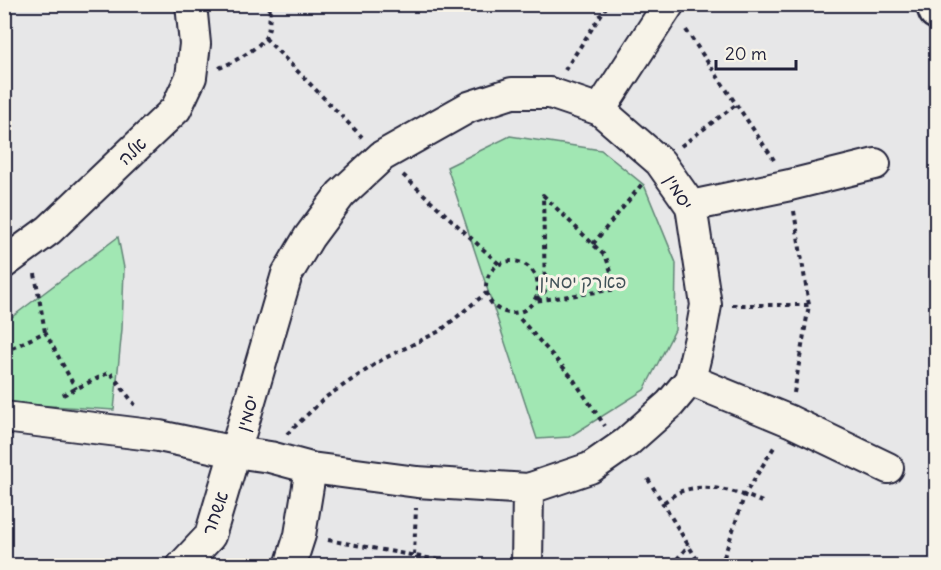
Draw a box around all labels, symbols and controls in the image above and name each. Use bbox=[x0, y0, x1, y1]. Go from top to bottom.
scale bar bbox=[716, 33, 796, 71]
text: 20 m bbox=[725, 42, 767, 65]
street label: אלה bbox=[113, 132, 151, 170]
street label: יסמין bbox=[660, 170, 698, 214]
park label: פארק יסמין bbox=[540, 270, 626, 293]
street label: יסמין bbox=[231, 392, 263, 434]
street label: אשחר bbox=[196, 488, 234, 538]

